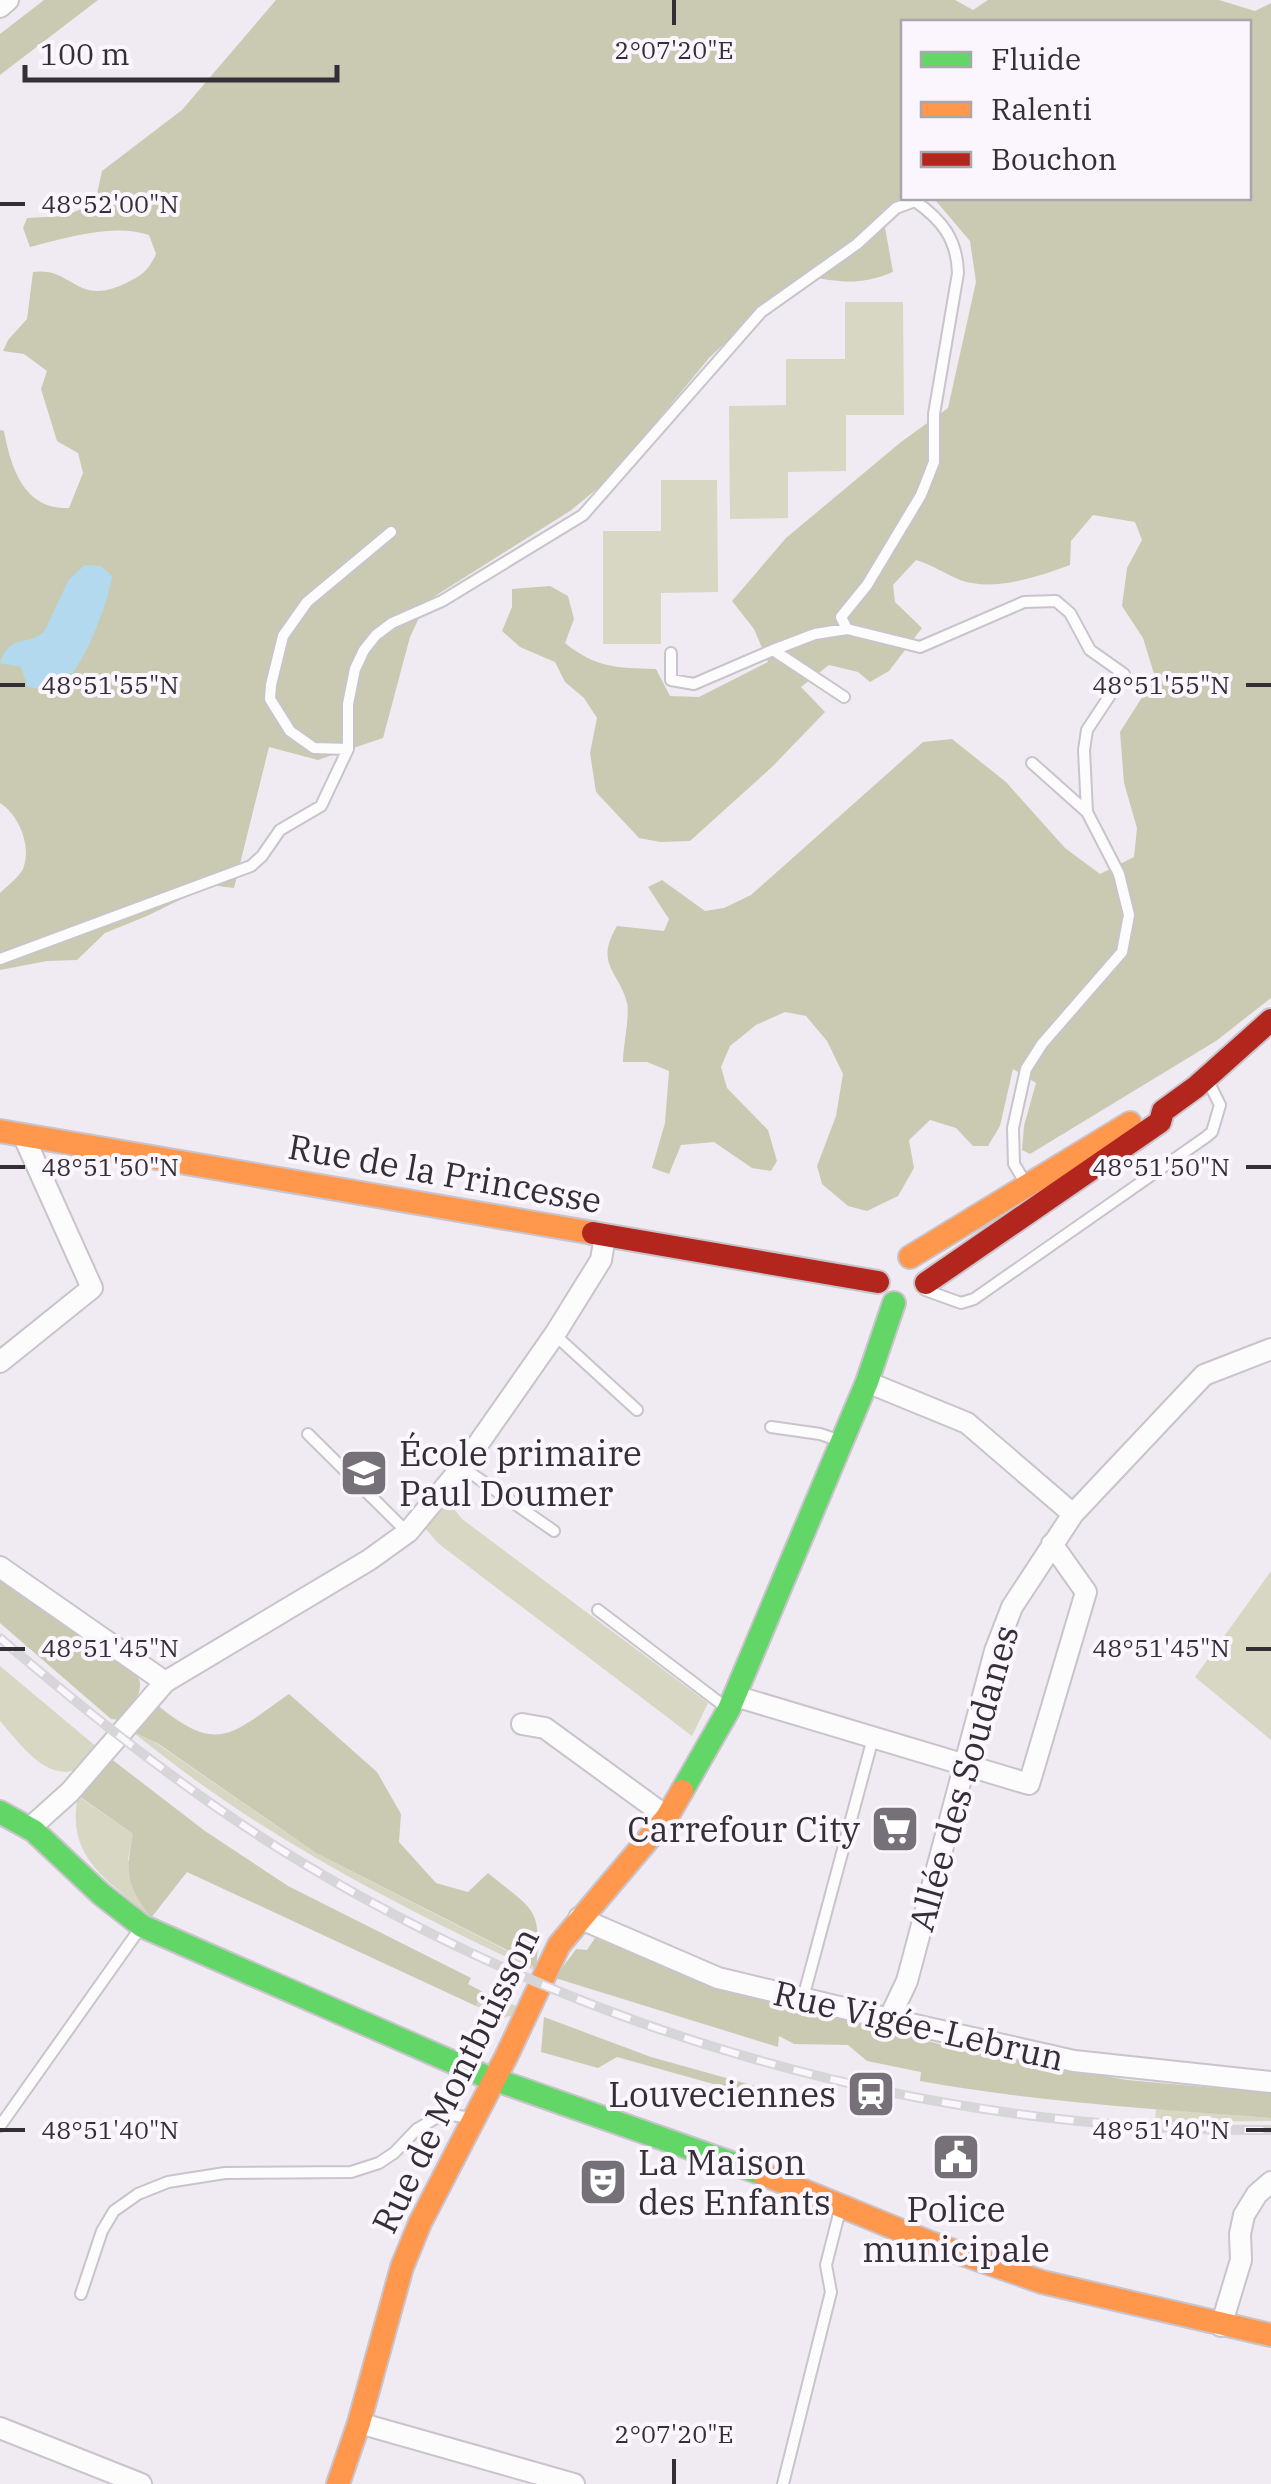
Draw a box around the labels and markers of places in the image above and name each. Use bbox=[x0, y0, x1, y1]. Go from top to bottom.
place label: École primaire Paul Doumer bbox=[399, 1430, 642, 1516]
school or university icon: École primaire Paul Doumer bbox=[338, 1447, 390, 1499]
supermarket icon: Carrefour City bbox=[869, 1803, 921, 1855]
place label: Carrefour City bbox=[627, 1806, 860, 1852]
station icon: Louveciennes bbox=[845, 2068, 897, 2120]
place label: Louveciennes bbox=[608, 2071, 836, 2117]
public building icon: Police municipale bbox=[930, 2131, 982, 2183]
place label: La Maison des Enfants bbox=[638, 2139, 831, 2225]
theatre icon: La Maison des Enfants bbox=[577, 2156, 629, 2208]
place label: Police municipale bbox=[862, 2186, 1050, 2272]

